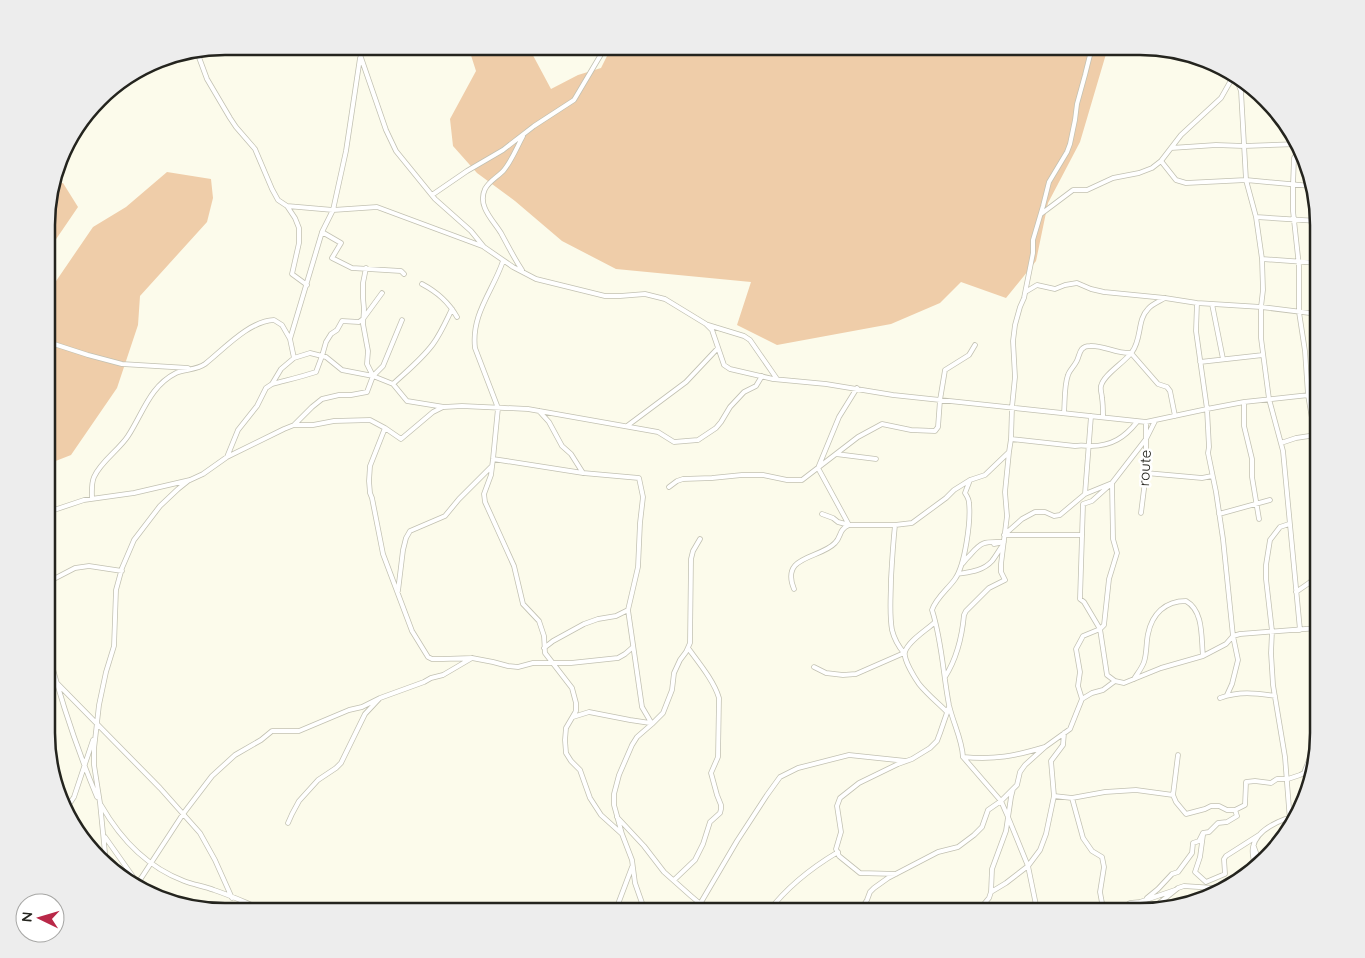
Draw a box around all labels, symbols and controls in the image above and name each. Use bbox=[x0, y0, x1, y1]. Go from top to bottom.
street label: route bbox=[1134, 449, 1155, 487]
north arrow bbox=[15, 893, 65, 943]
text: N bbox=[18, 911, 36, 923]

